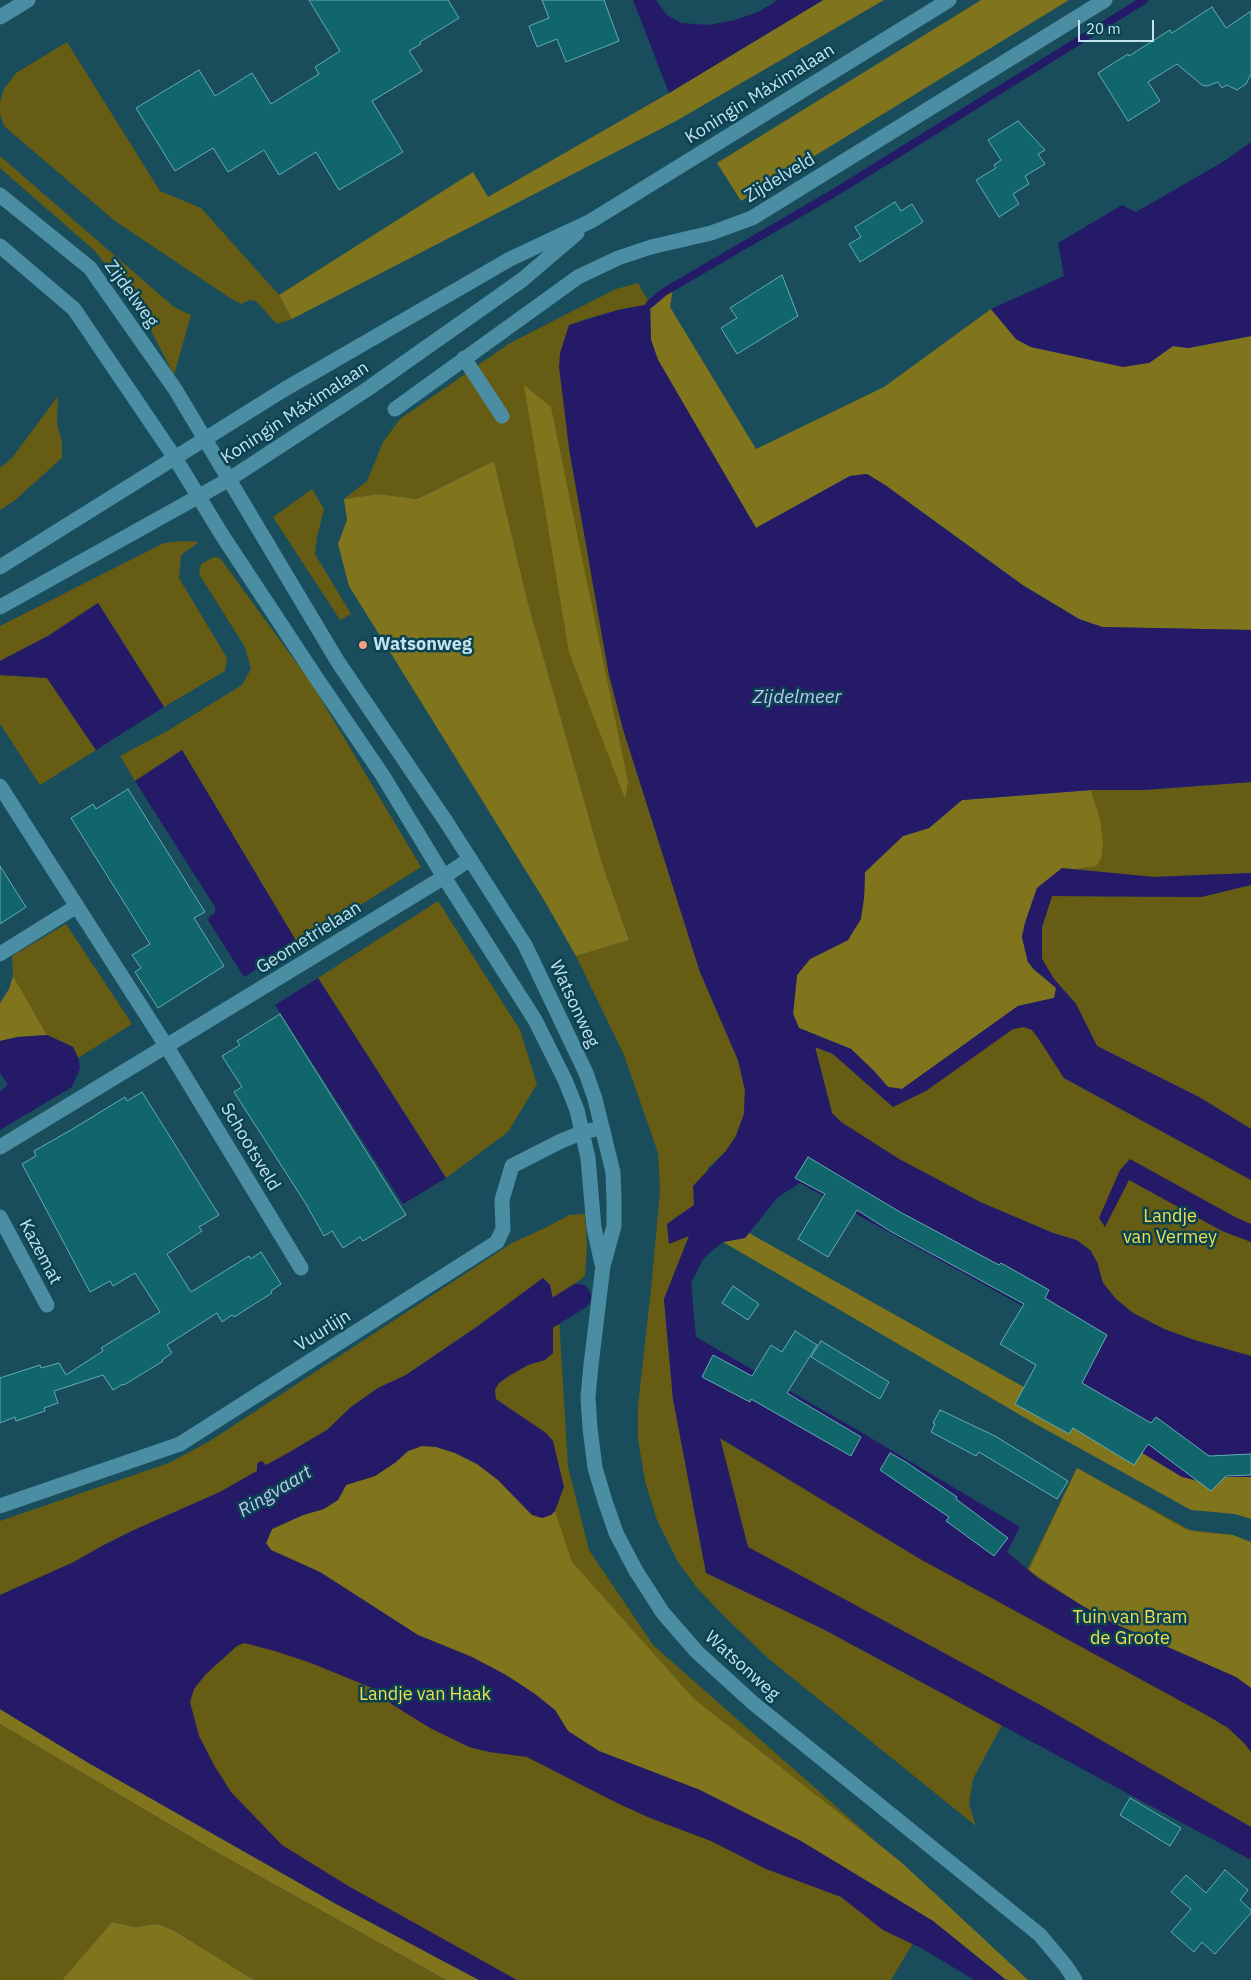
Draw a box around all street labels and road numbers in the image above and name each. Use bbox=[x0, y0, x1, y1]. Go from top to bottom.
street label: Koningin Máximalaan bbox=[681, 39, 839, 149]
street label: Zijdelveld bbox=[741, 149, 819, 207]
street label: Zijdelweg bbox=[99, 256, 163, 332]
street label: Koningin Máximalaan bbox=[217, 357, 373, 469]
street label: Geometrielaan bbox=[253, 897, 365, 979]
street label: Watsonweg bbox=[544, 957, 604, 1051]
street label: Schootsveld bbox=[215, 1099, 285, 1195]
street label: Kazemat bbox=[14, 1216, 66, 1288]
street label: Vuurlijn bbox=[291, 1305, 355, 1357]
street label: Watsonweg bbox=[700, 1627, 784, 1705]

